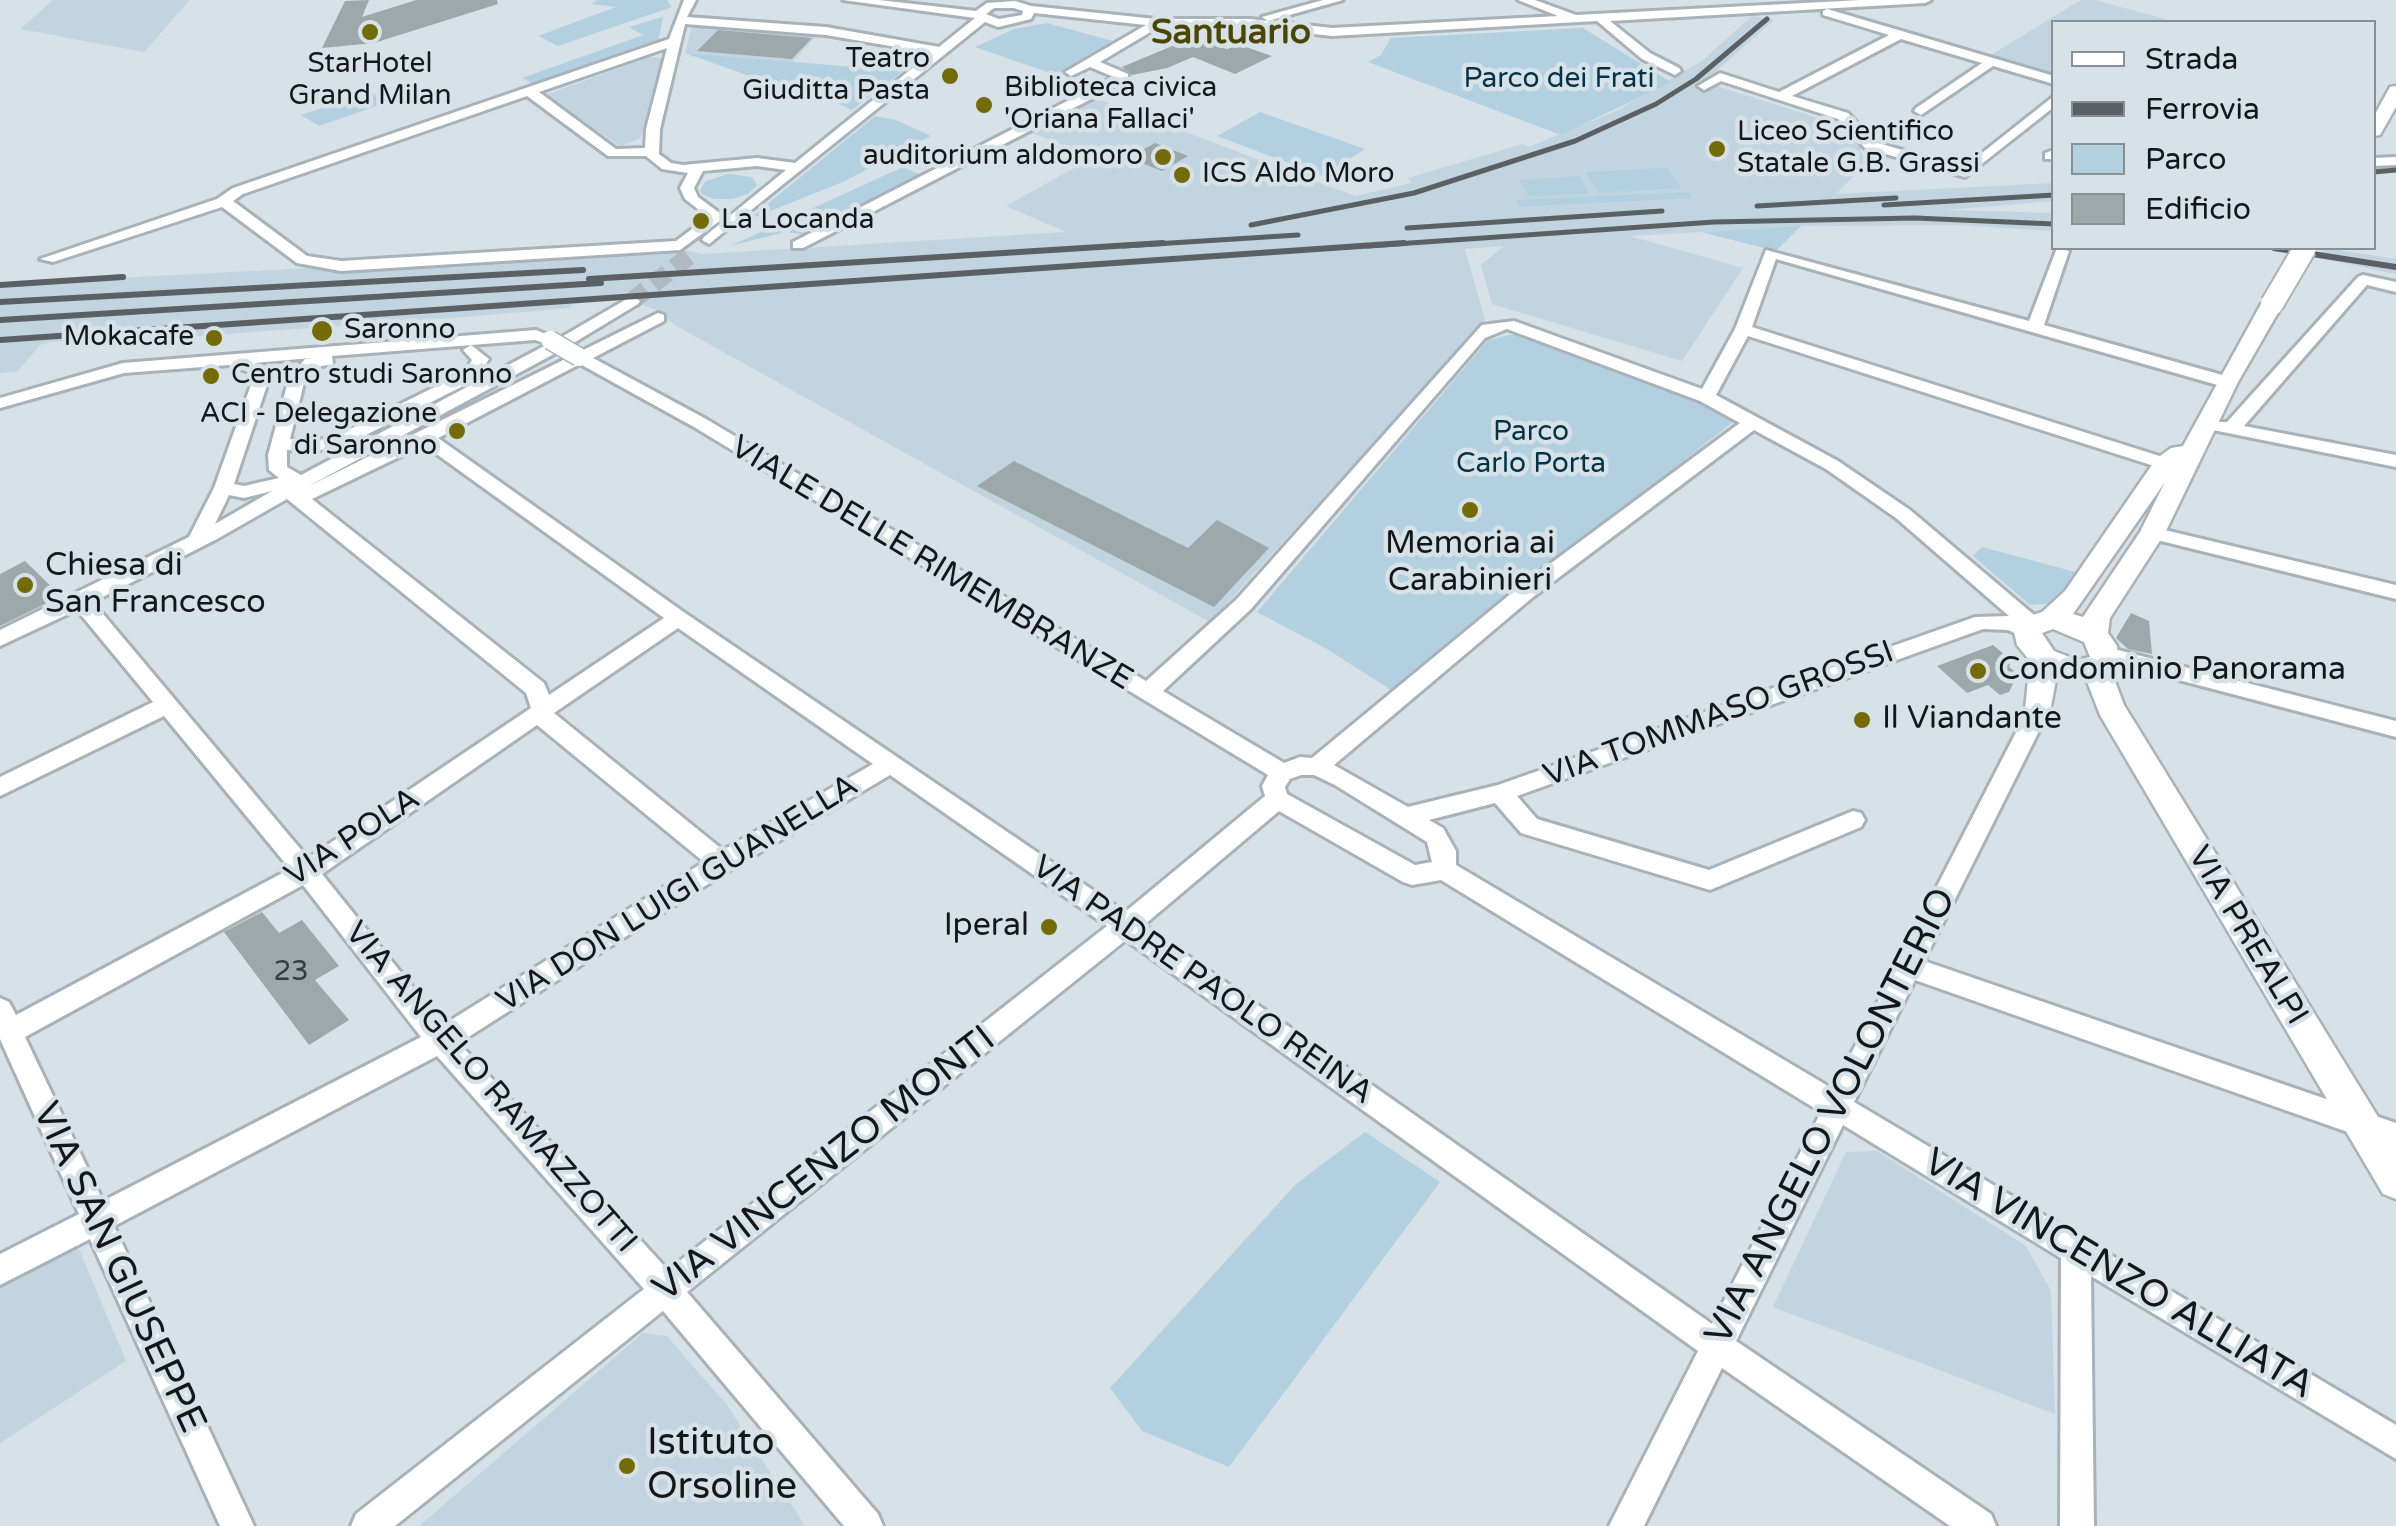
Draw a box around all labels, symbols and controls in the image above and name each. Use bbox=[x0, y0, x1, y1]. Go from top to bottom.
district label: Santuario bbox=[1151, 13, 1311, 55]
legend bbox=[2051, 20, 2376, 250]
marker: StarHotel Grand Milan bbox=[359, 21, 381, 43]
text: Strada bbox=[2145, 41, 2238, 78]
place label: Teatro Giuditta Pasta bbox=[742, 43, 930, 109]
place label: StarHotel Grand Milan bbox=[288, 48, 452, 114]
park label: Parco dei Frati bbox=[1463, 63, 1655, 97]
marker: Teatro Giuditta Pasta bbox=[939, 65, 961, 87]
place label: Biblioteca civica 'Oriana Fallaci' bbox=[1004, 72, 1217, 138]
text: Ferrovia bbox=[2145, 91, 2260, 128]
marker: Biblioteca civica 'Oriana Fallaci' bbox=[973, 94, 995, 116]
place label: Liceo Scientifico Statale G.B. Grassi bbox=[1737, 116, 1980, 182]
marker: Liceo Scientifico Statale G.B. Grassi bbox=[1706, 138, 1728, 160]
place label: auditorium aldomoro bbox=[863, 140, 1143, 174]
text: Parco bbox=[2145, 141, 2226, 178]
marker: auditorium aldomoro bbox=[1152, 146, 1174, 168]
place label: ICS Aldo Moro bbox=[1202, 158, 1395, 192]
marker: ICS Aldo Moro bbox=[1171, 164, 1193, 186]
text: Edificio bbox=[2145, 191, 2251, 228]
place label: La Locanda bbox=[721, 204, 874, 238]
marker: La Locanda bbox=[690, 210, 712, 232]
place label: Saronno bbox=[344, 314, 455, 348]
marker: Saronno bbox=[309, 318, 335, 344]
place label: Mokacafe bbox=[64, 321, 194, 355]
marker: Mokacafe bbox=[203, 327, 225, 349]
place label: Centro studi Saronno bbox=[231, 359, 512, 393]
marker: Centro studi Saronno bbox=[200, 365, 222, 387]
place label: ACI - Delegazione di Saronno bbox=[200, 398, 437, 464]
park label: Parco Carlo Porta bbox=[1456, 416, 1606, 482]
marker: ACI - Delegazione di Saronno bbox=[446, 420, 468, 442]
street label: VIALE DELLE RIMEMBRANZE bbox=[723, 429, 1139, 699]
marker: Memoria ai Carabinieri bbox=[1459, 499, 1481, 521]
place label: Memoria ai Carabinieri bbox=[1385, 526, 1555, 601]
place label: Chiesa di San Francesco bbox=[45, 548, 266, 623]
marker: Chiesa di San Francesco bbox=[14, 574, 36, 596]
street label: VIA TOMMASO GROSSI bbox=[1539, 634, 1899, 796]
place label: Condominio Panorama bbox=[1998, 652, 2346, 690]
marker: Condominio Panorama bbox=[1967, 660, 1989, 682]
place label: Il Viandante bbox=[1882, 701, 2062, 739]
marker: Il Viandante bbox=[1851, 709, 1873, 731]
street label: VIA DON LUIGI GUANELLA bbox=[490, 767, 866, 1021]
street label: VIA POLA bbox=[279, 780, 427, 896]
street label: VIA PREALPI bbox=[2179, 840, 2315, 1032]
street label: VIA PADRE PAOLO REINA bbox=[1024, 849, 1380, 1113]
street label: VIA ANGELO VOLONTERIO bbox=[1697, 881, 1967, 1353]
place label: Iperal bbox=[944, 908, 1029, 946]
street label: VIA ANGELO RAMAZZOTTI bbox=[336, 915, 644, 1261]
marker: Iperal bbox=[1038, 916, 1060, 938]
house number: 23 bbox=[273, 956, 309, 990]
street label: VIA VINCENZO MONTI bbox=[645, 1017, 1005, 1313]
street label: VIA SAN GIUSEPPE bbox=[21, 1096, 215, 1440]
street label: VIA VINCENZO ALLIATA bbox=[1915, 1140, 2321, 1410]
place label: Istituto Orsoline bbox=[647, 1421, 797, 1510]
marker: Istituto Orsoline bbox=[616, 1455, 638, 1477]

